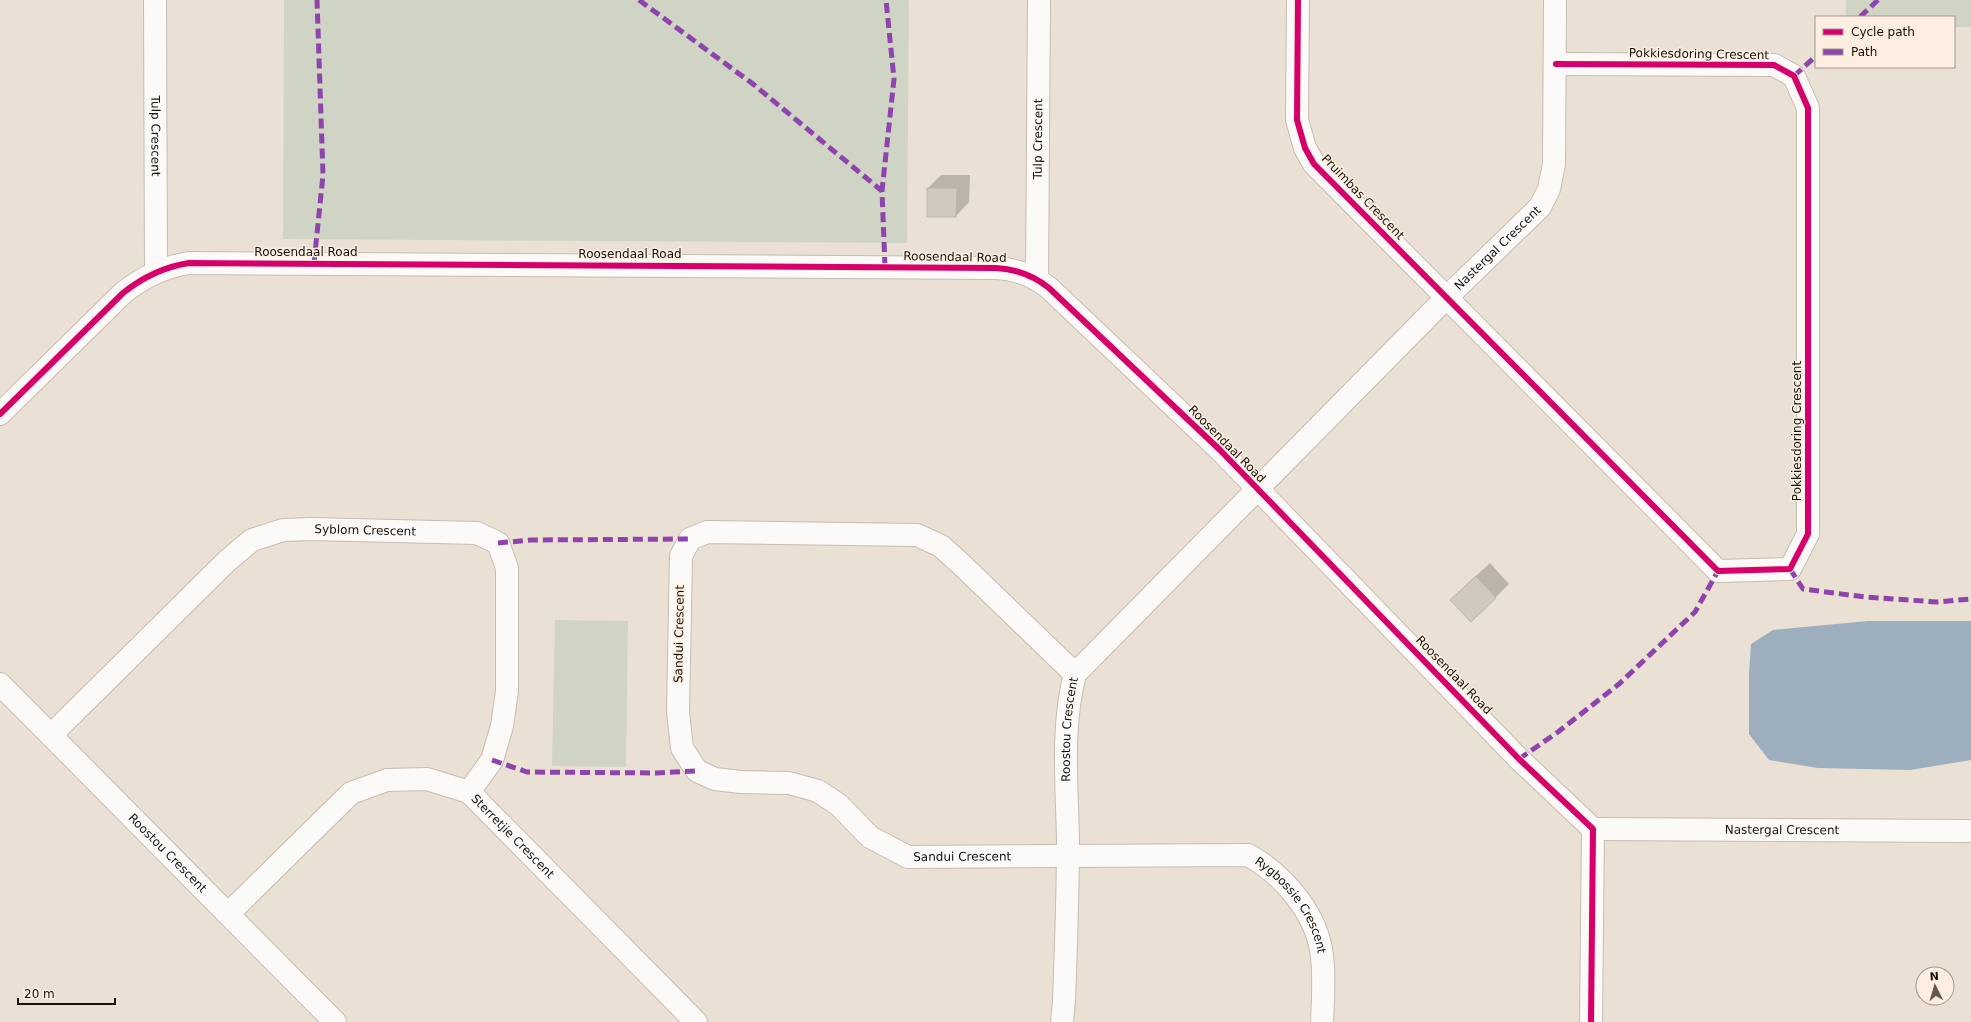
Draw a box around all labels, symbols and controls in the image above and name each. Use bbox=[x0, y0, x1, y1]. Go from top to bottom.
legend bbox=[1815, 16, 1955, 68]
text: Cycle path bbox=[1851, 25, 1915, 39]
text: Path bbox=[1851, 45, 1877, 59]
street label: Pokkiesdoring Crescent bbox=[1629, 46, 1770, 62]
street label: Tulp Crescent bbox=[148, 94, 163, 177]
street label: Tulp Crescent bbox=[1031, 98, 1045, 181]
street label: Pruimbas Crescent bbox=[1319, 152, 1407, 243]
street label: Nastergal Crescent bbox=[1452, 203, 1544, 293]
street label: Roosendaal Road bbox=[254, 245, 358, 259]
street label: Roosendaal Road bbox=[578, 247, 682, 261]
street label: Roosendaal Road bbox=[903, 249, 1007, 265]
street label: Pokkiesdoring Crescent bbox=[1790, 361, 1804, 501]
street label: Roosendaal Road bbox=[1186, 403, 1268, 485]
street label: Syblom Crescent bbox=[314, 522, 416, 539]
street label: Sandui Crescent bbox=[671, 585, 687, 683]
street label: Roosendaal Road bbox=[1413, 633, 1495, 717]
street label: Roostou Crescent bbox=[1059, 675, 1081, 782]
street label: Sterretjie Crescent bbox=[468, 791, 557, 881]
street label: Roostou Crescent bbox=[126, 811, 210, 896]
street label: Nastergal Crescent bbox=[1725, 823, 1840, 837]
street label: Sandui Crescent bbox=[913, 849, 1012, 864]
street label: Rygbossie Crescent bbox=[1252, 854, 1329, 955]
north arrow bbox=[1915, 966, 1955, 1006]
text: N bbox=[1929, 970, 1939, 983]
scale bar bbox=[18, 980, 115, 1006]
text: 20 m bbox=[24, 987, 55, 1001]

